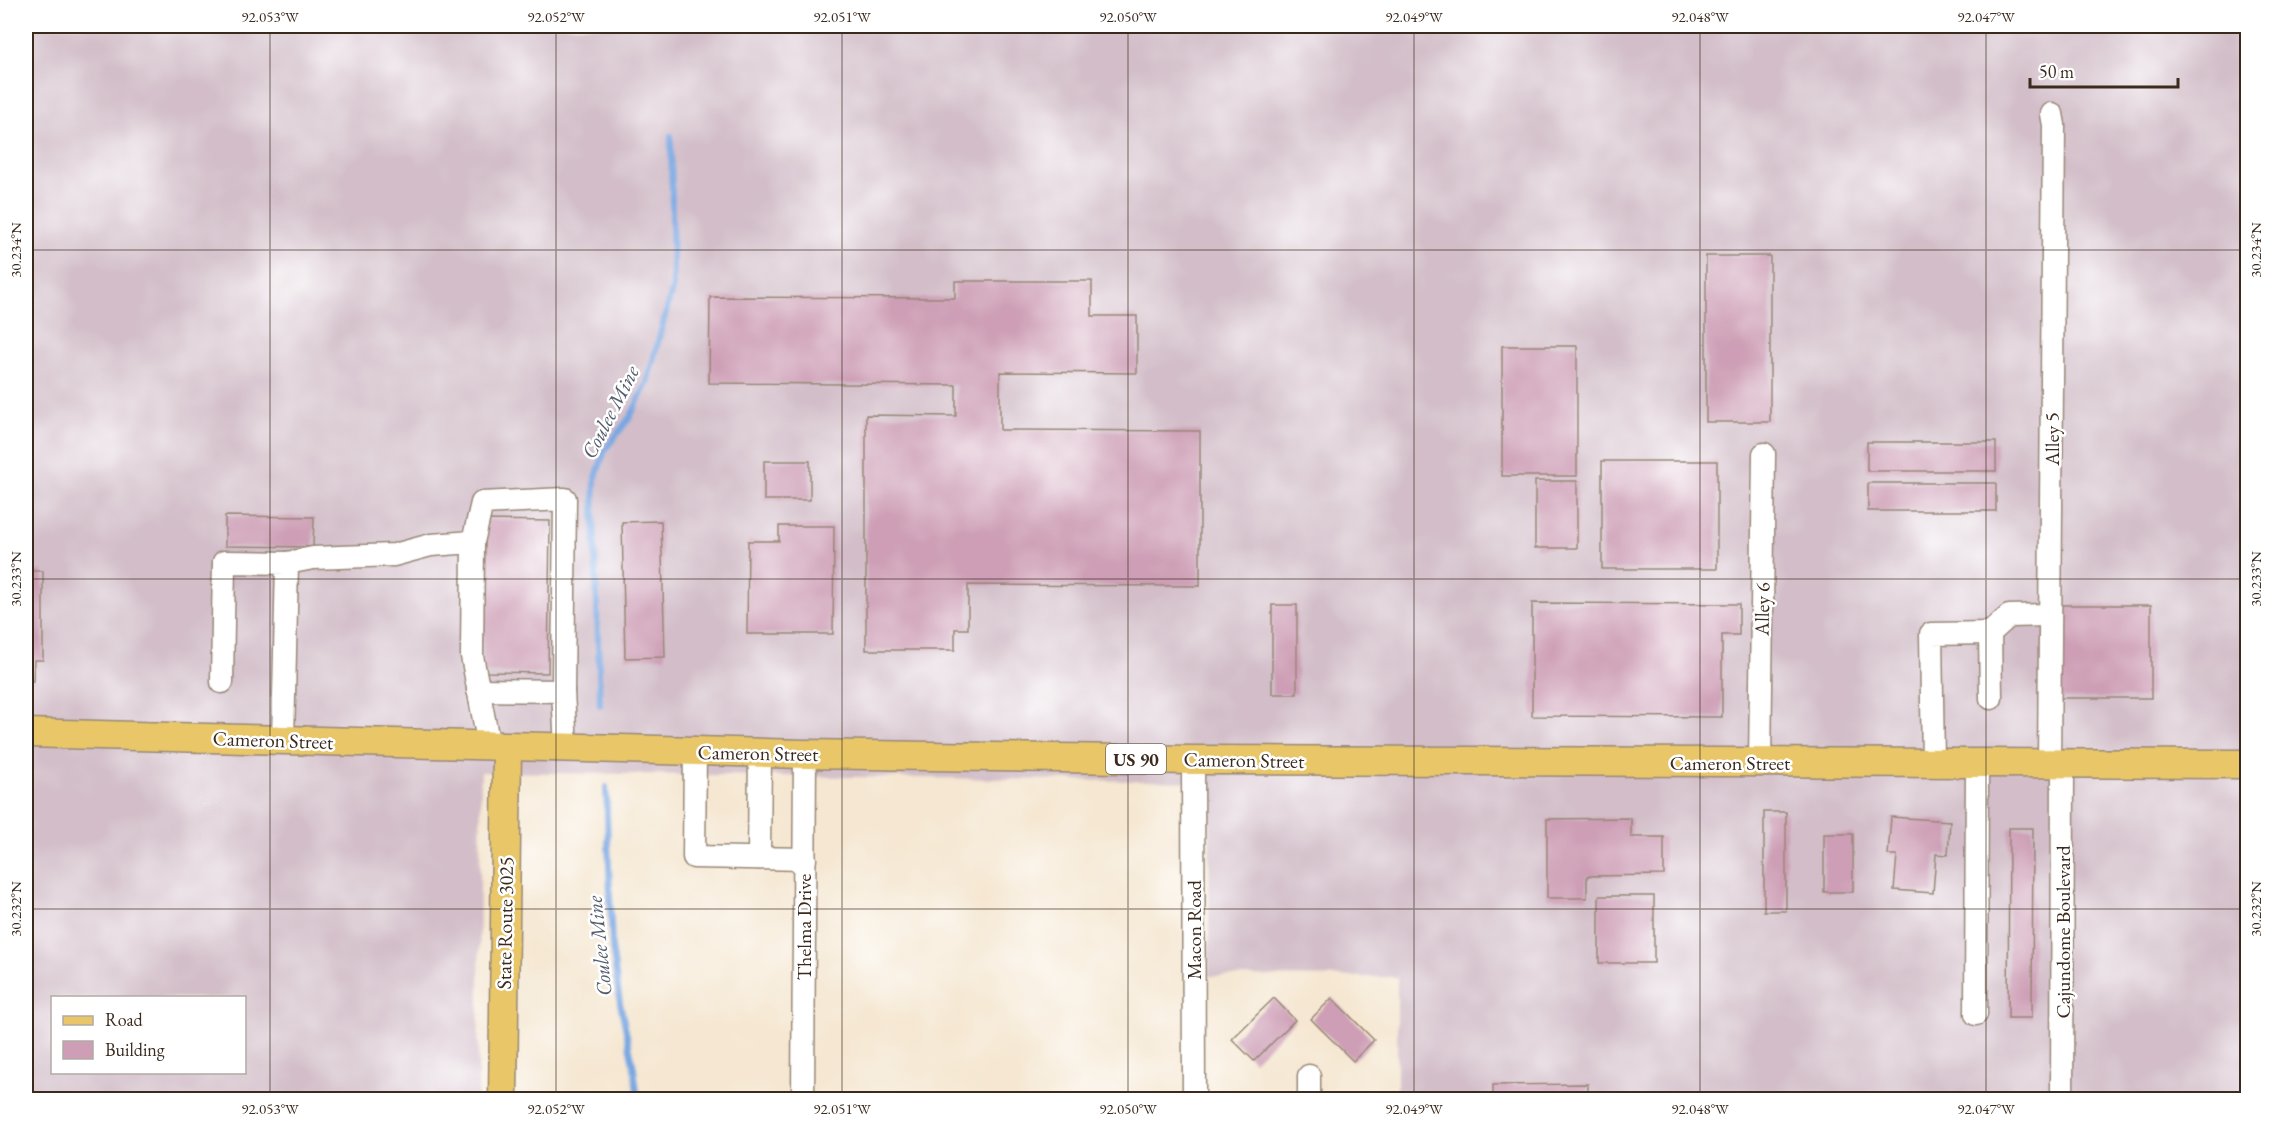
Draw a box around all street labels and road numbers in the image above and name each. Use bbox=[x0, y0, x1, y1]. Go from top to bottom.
street label: Alley 5 bbox=[2039, 412, 2065, 467]
street label: Alley 6 bbox=[1749, 582, 1775, 637]
street label: Cameron Street bbox=[212, 725, 334, 755]
street label: Cameron Street bbox=[697, 739, 819, 767]
road number: US 90 bbox=[1106, 744, 1166, 774]
street label: Cameron Street bbox=[1183, 746, 1305, 774]
street label: Cameron Street bbox=[1670, 750, 1791, 776]
street label: Cajundome Boulevard bbox=[2050, 845, 2076, 1019]
street label: State Route 3025 bbox=[491, 856, 519, 990]
street label: Thelma Drive bbox=[791, 874, 817, 980]
street label: Macon Road bbox=[1181, 879, 1207, 980]

